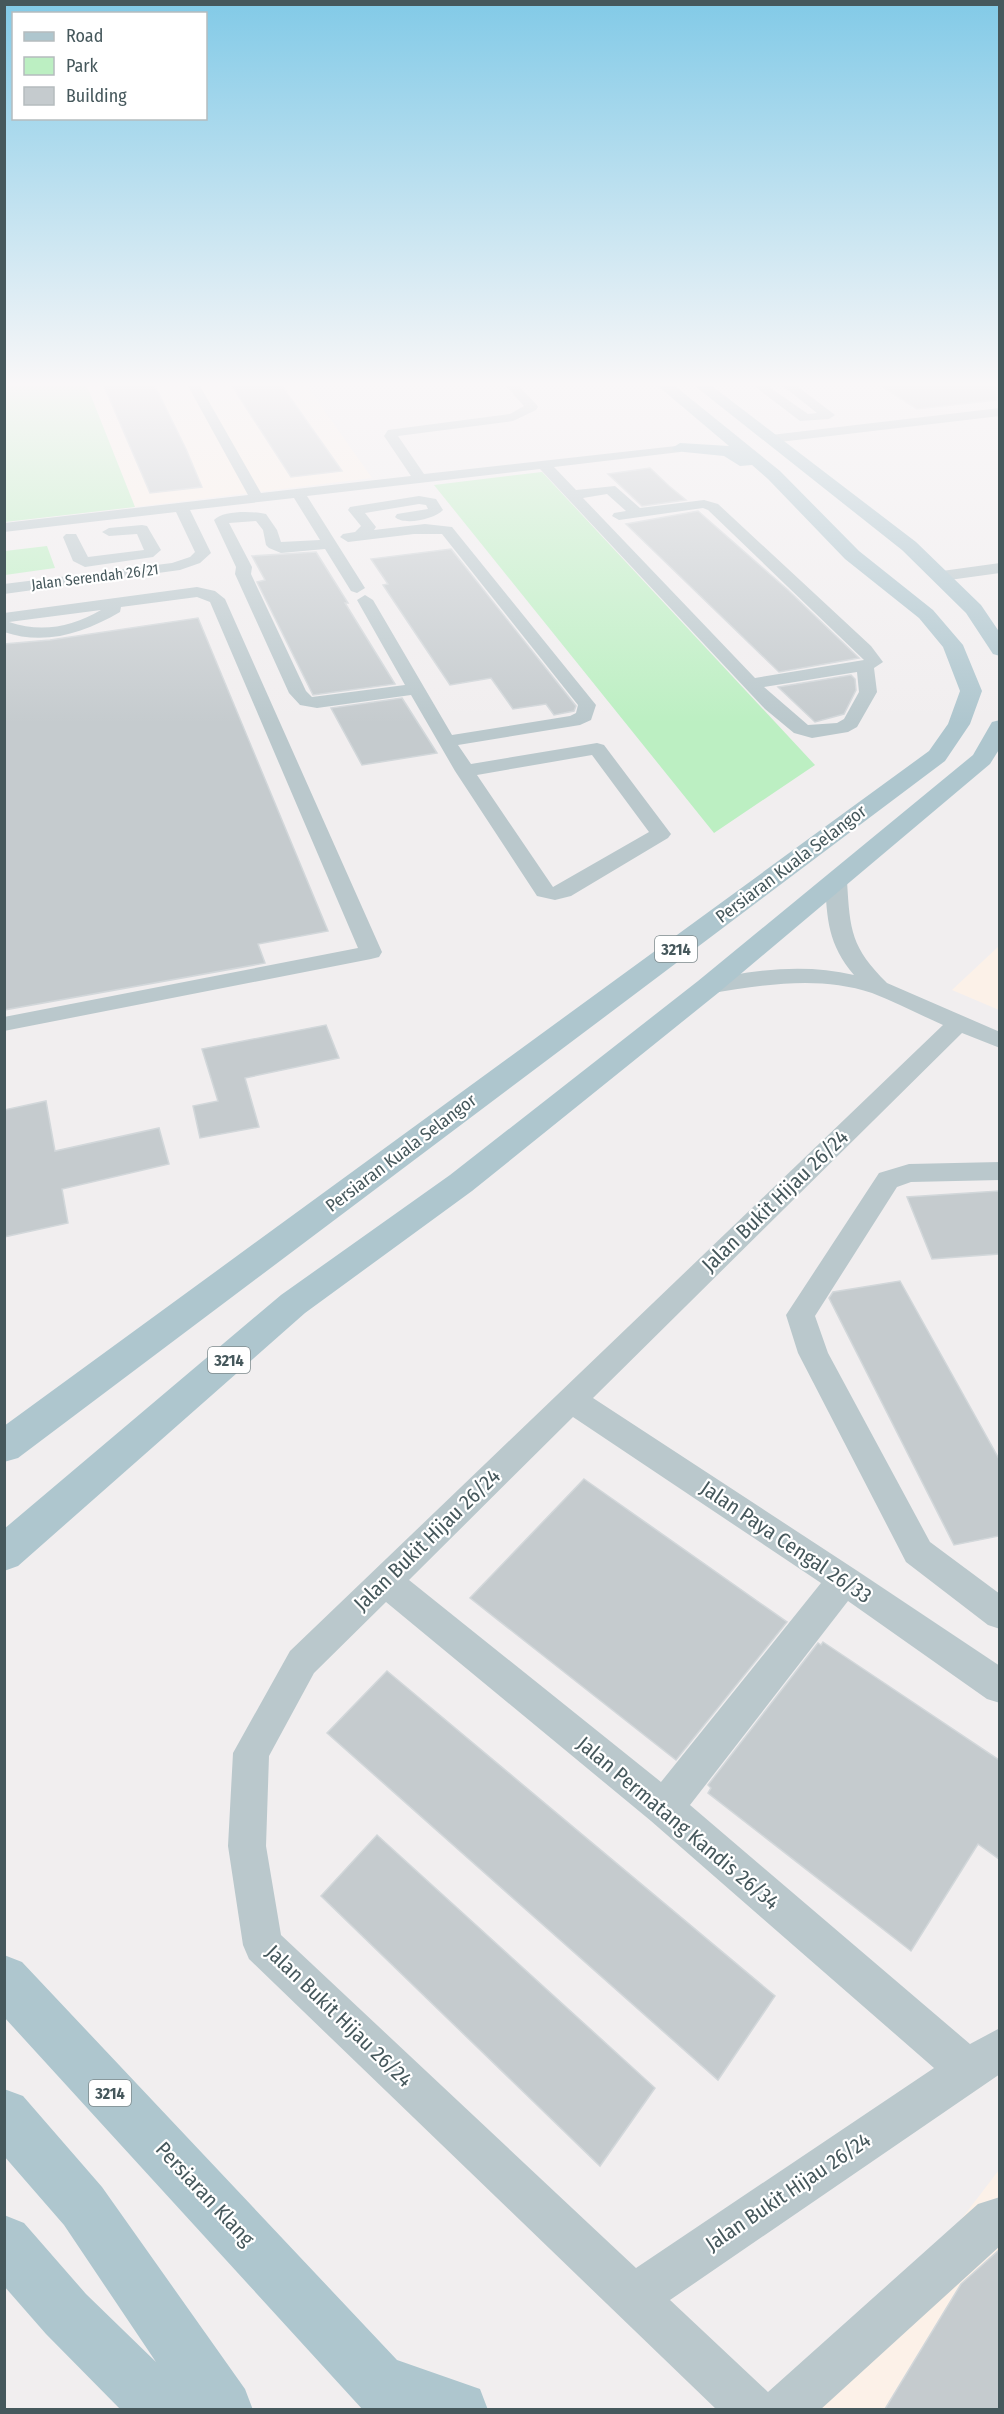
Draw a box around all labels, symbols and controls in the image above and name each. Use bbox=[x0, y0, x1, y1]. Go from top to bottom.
legend bbox=[12, 12, 207, 120]
text: Road bbox=[66, 25, 103, 47]
text: Park bbox=[66, 55, 99, 77]
text: Building bbox=[66, 85, 127, 107]
street label: Jalan Serendah 26/21 bbox=[30, 560, 160, 594]
street label: Persiaran Kuala Selangor bbox=[711, 800, 871, 928]
road number: 3214 bbox=[655, 936, 697, 962]
street label: Persiaran Kuala Selangor bbox=[321, 1089, 481, 1217]
street label: Jalan Bukit Hijau 26/24 bbox=[696, 1124, 854, 1278]
road number: 3214 bbox=[208, 1347, 250, 1373]
street label: Jalan Bukit Hijau 26/24 bbox=[348, 1463, 506, 1617]
street label: Jalan Paya Cengal 26/33 bbox=[695, 1475, 877, 1609]
street label: Jalan Permatang Kandis 26/34 bbox=[572, 1731, 784, 1915]
street label: Jalan Bukit Hijau 26/24 bbox=[260, 1939, 418, 2093]
road number: 3214 bbox=[89, 2080, 131, 2106]
street label: Jalan Bukit Hijau 26/24 bbox=[700, 2127, 876, 2257]
street label: Persiaran Klang bbox=[150, 2136, 260, 2252]

